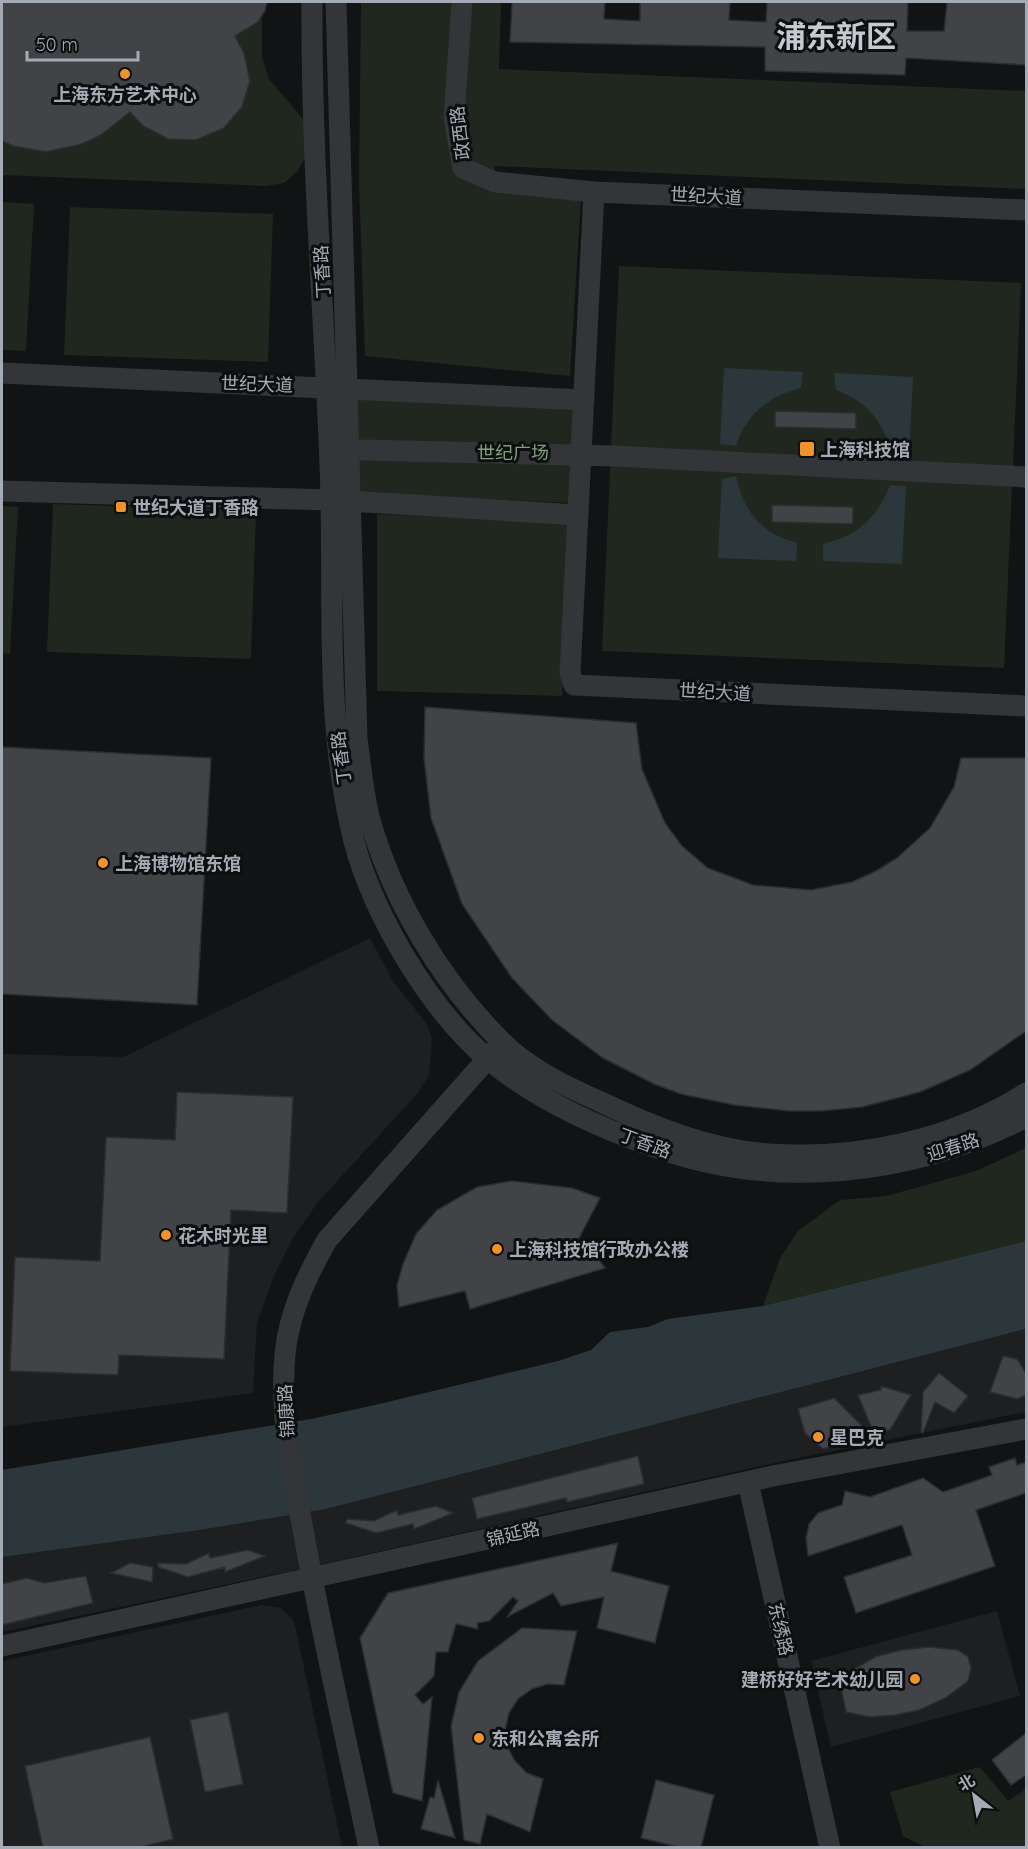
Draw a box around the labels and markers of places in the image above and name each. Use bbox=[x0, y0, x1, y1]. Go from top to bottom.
marker: 上海东方艺术中心 bbox=[118, 67, 132, 81]
place label: 上海东方艺术中心 bbox=[53, 83, 197, 106]
place label: 上海科技馆 bbox=[820, 438, 910, 461]
marker: 上海科技馆 bbox=[798, 440, 816, 458]
place label: 世纪大道丁香路 bbox=[133, 496, 259, 519]
marker: 世纪大道丁香路 bbox=[114, 500, 128, 514]
place label: 上海博物馆东馆 bbox=[115, 852, 241, 875]
marker: 上海博物馆东馆 bbox=[96, 856, 110, 870]
place label: 花木时光里 bbox=[178, 1224, 268, 1247]
marker: 花木时光里 bbox=[159, 1228, 173, 1242]
place label: 上海科技馆行政办公楼 bbox=[509, 1238, 689, 1261]
marker: 上海科技馆行政办公楼 bbox=[490, 1242, 504, 1256]
place label: 星巴克 bbox=[830, 1426, 884, 1449]
marker: 星巴克 bbox=[811, 1430, 825, 1444]
place label: 建桥好好艺术幼儿园 bbox=[741, 1668, 903, 1691]
marker: 建桥好好艺术幼儿园 bbox=[908, 1672, 922, 1686]
place label: 东和公寓会所 bbox=[491, 1727, 599, 1750]
marker: 东和公寓会所 bbox=[472, 1731, 486, 1745]

